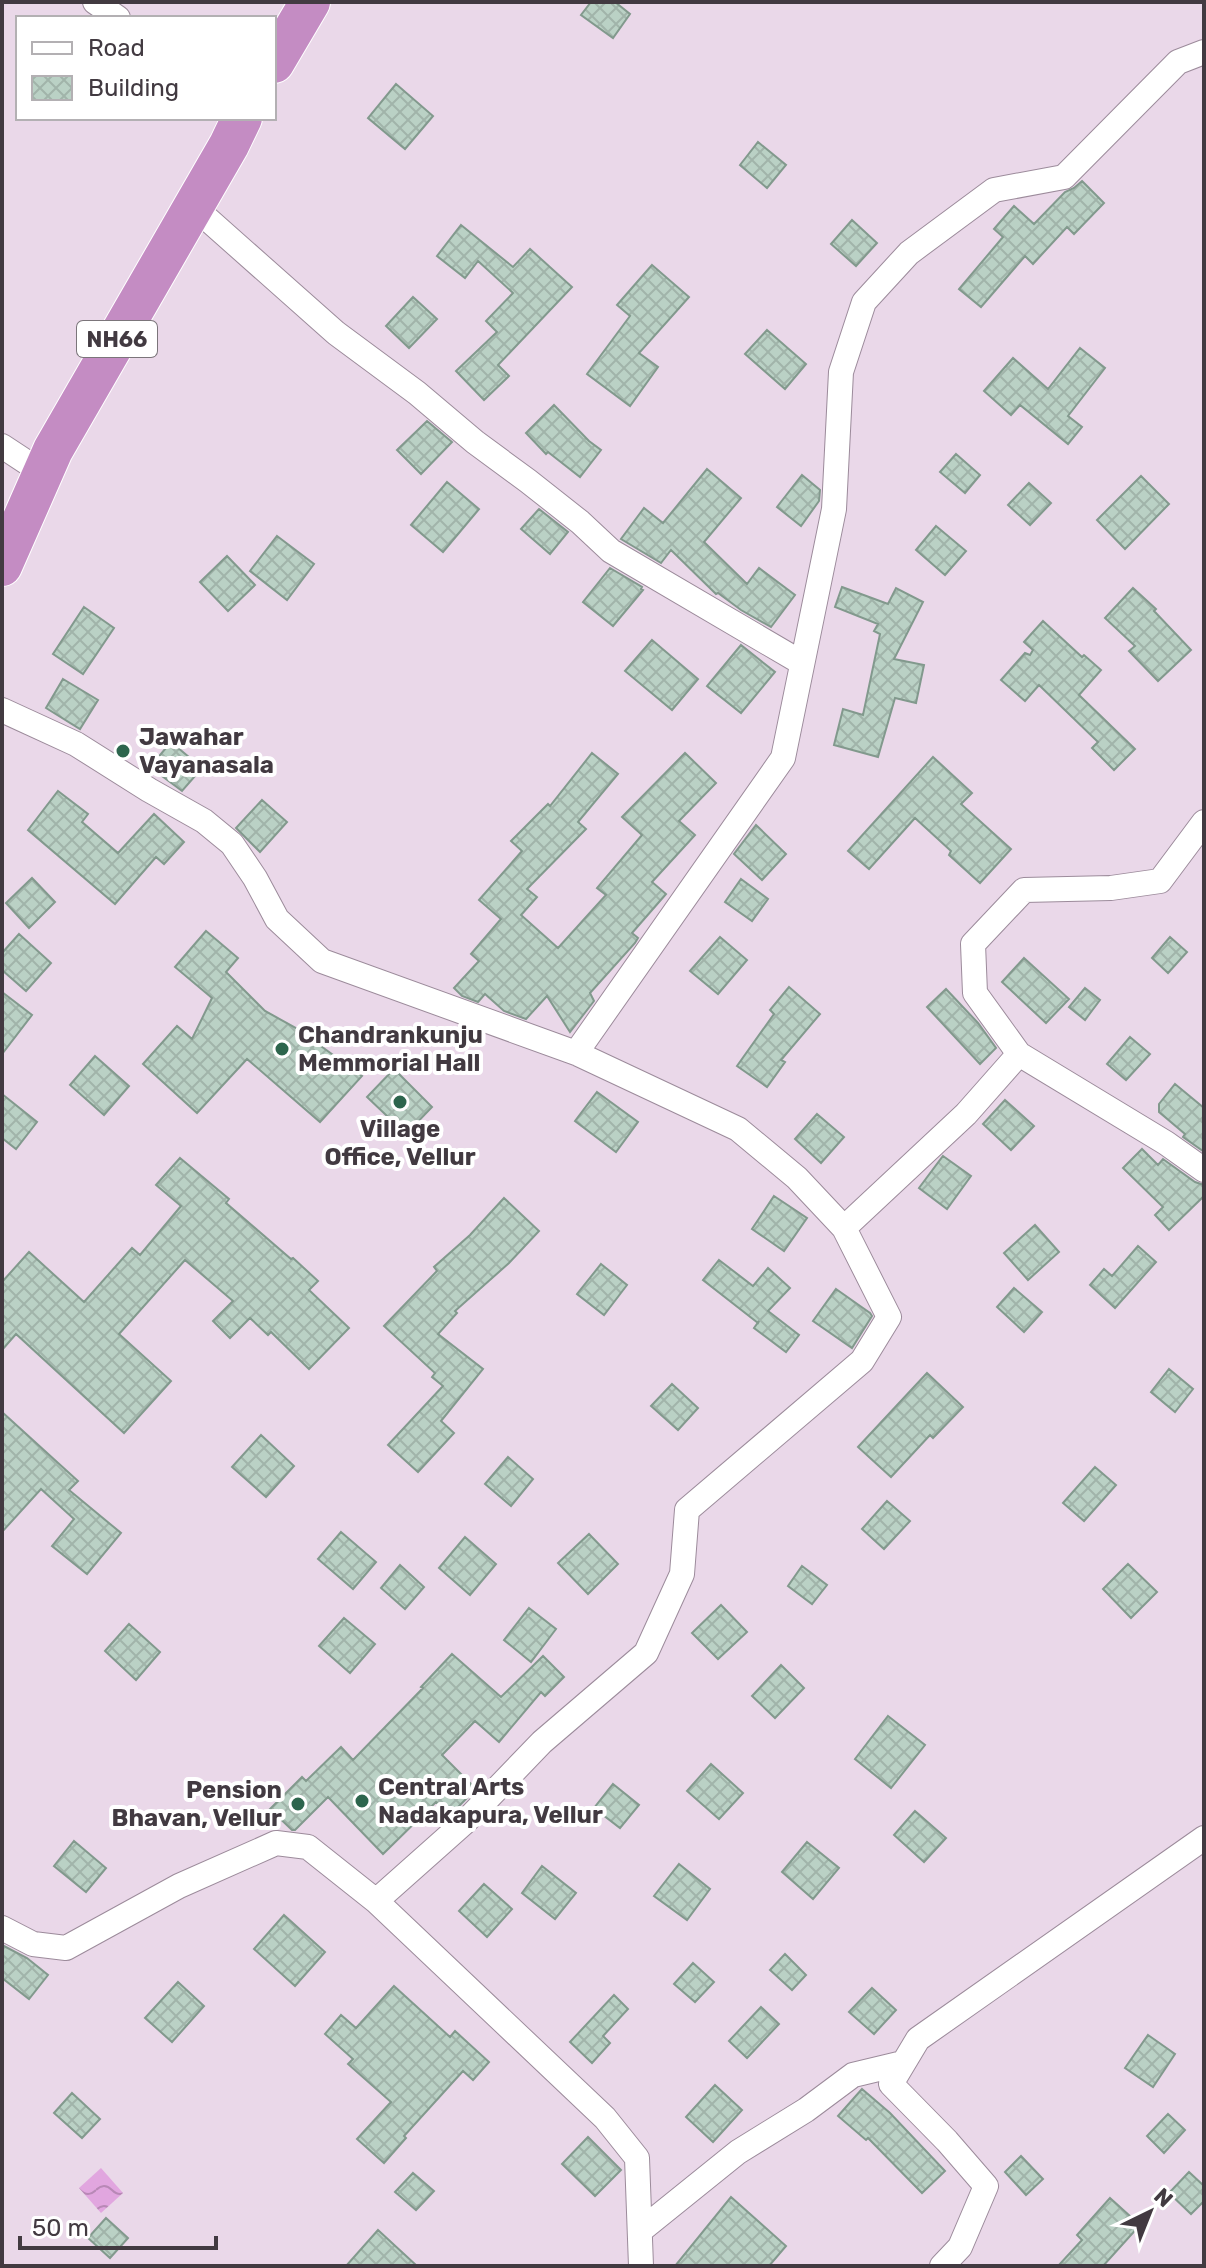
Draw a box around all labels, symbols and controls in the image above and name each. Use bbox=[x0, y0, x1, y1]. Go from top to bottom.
legend bbox=[16, 16, 276, 120]
text: Road bbox=[88, 34, 145, 62]
text: Building bbox=[88, 74, 179, 102]
road number: NH66 bbox=[77, 321, 157, 357]
place label: Jawahar Vayanasala bbox=[139, 723, 274, 779]
marker: Jawahar Vayanasala bbox=[114, 742, 132, 760]
place label: Chandrankunju Memmorial Hall bbox=[298, 1021, 483, 1077]
marker: Chandrankunju Memmorial Hall bbox=[273, 1040, 291, 1058]
marker: Village Office, Vellur bbox=[391, 1093, 409, 1111]
place label: Village Office, Vellur bbox=[324, 1115, 476, 1171]
place label: Central Arts Nadakapura, Vellur bbox=[378, 1773, 603, 1829]
place label: Pension Bhavan, Vellur bbox=[112, 1776, 282, 1832]
marker: Central Arts Nadakapura, Vellur bbox=[353, 1792, 371, 1810]
marker: Pension Bhavan, Vellur bbox=[289, 1795, 307, 1813]
north arrow bbox=[1110, 2172, 1190, 2252]
text: N bbox=[1148, 2182, 1178, 2213]
scale bar bbox=[20, 2200, 216, 2250]
text: 50 m bbox=[32, 2214, 89, 2242]

